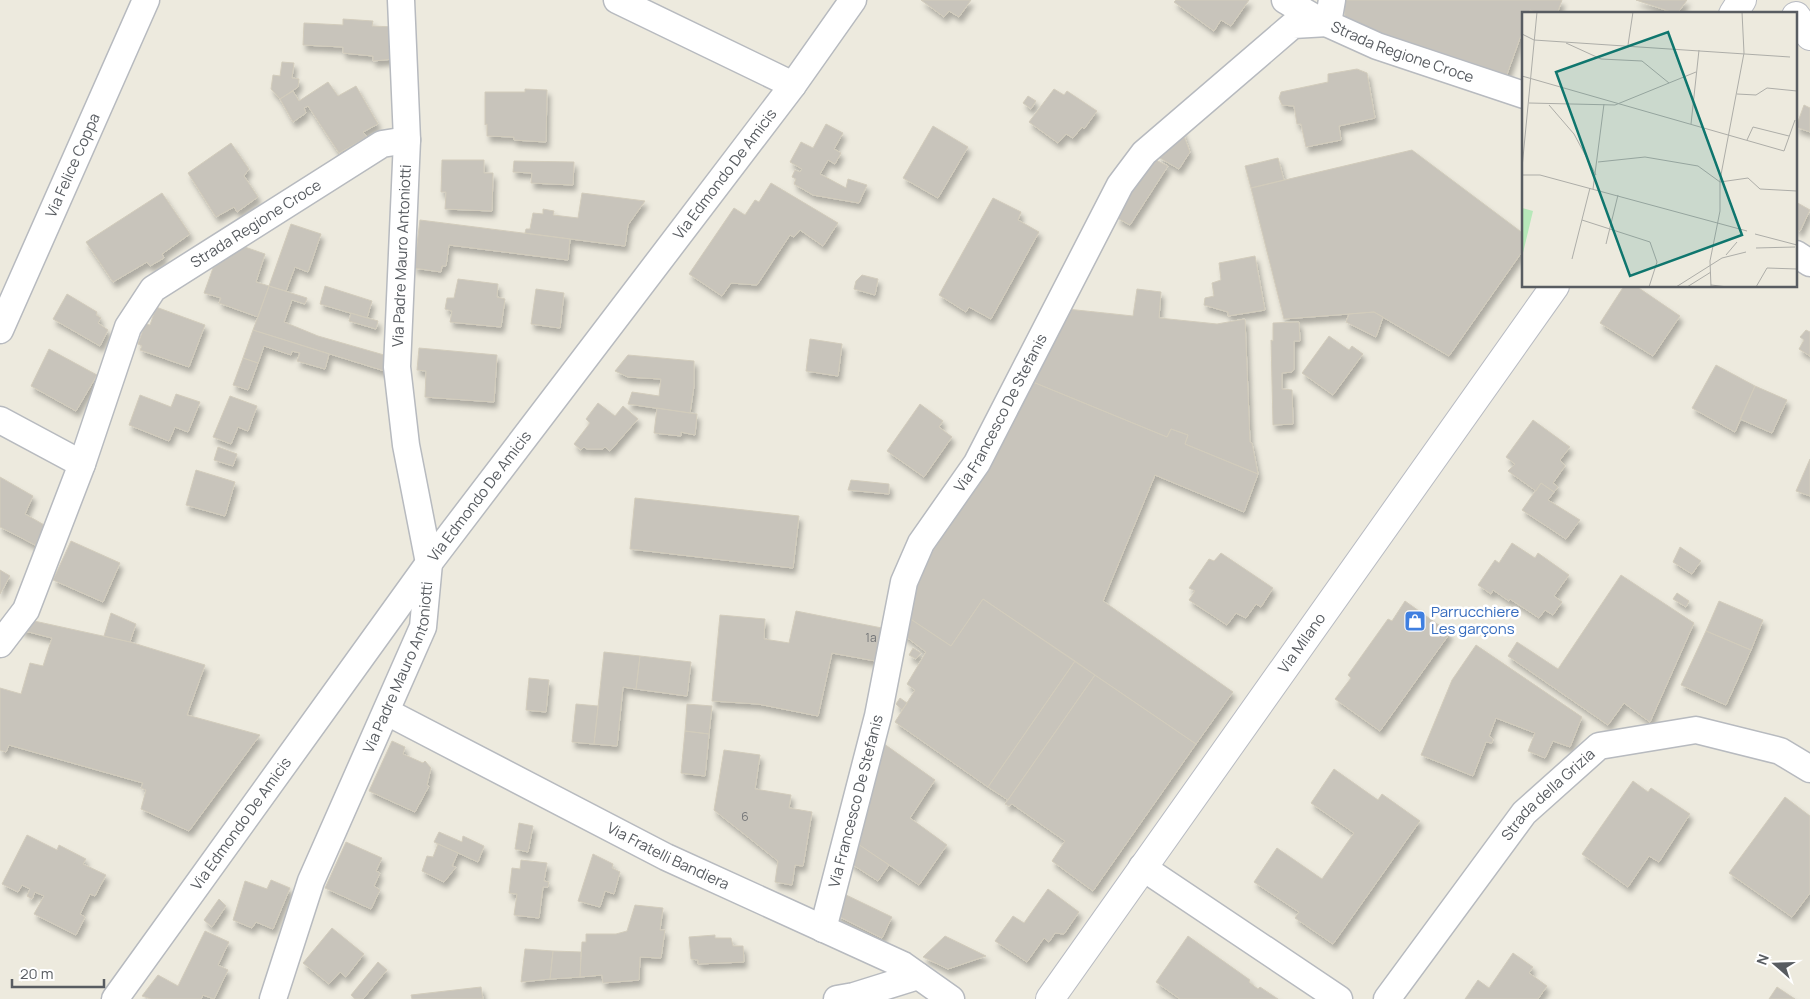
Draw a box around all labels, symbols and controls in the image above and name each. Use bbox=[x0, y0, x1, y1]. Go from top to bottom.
inset map bbox=[1522, 12, 1798, 288]
street label: Strada Regione Croce bbox=[1328, 16, 1477, 88]
street label: Via Edmondo De Amicis bbox=[668, 104, 781, 244]
street label: Via Felice Coppa bbox=[40, 110, 105, 221]
street label: Via Padre Mauro Antoniotti bbox=[387, 164, 416, 347]
street label: Strada Regione Croce bbox=[186, 174, 325, 273]
street label: Via Francesco De Stefanis bbox=[949, 330, 1052, 496]
street label: Via Edmondo De Amicis bbox=[423, 426, 536, 566]
street label: Via Padre Mauro Antoniotti bbox=[358, 580, 437, 756]
place label: Parrucchiere Les garçons bbox=[1431, 601, 1520, 639]
street label: Via Milano bbox=[1273, 608, 1330, 677]
shop icon: Parrucchiere Les garçons bbox=[1403, 609, 1427, 633]
house number: 1a bbox=[865, 629, 877, 646]
street label: Via Francesco De Stefanis bbox=[823, 712, 888, 890]
street label: Strada della Grizia bbox=[1496, 743, 1599, 845]
street label: Via Edmondo De Amicis bbox=[186, 753, 296, 894]
house number: 6 bbox=[741, 808, 749, 825]
street label: Via Fratelli Bandiera bbox=[603, 817, 733, 894]
north arrow bbox=[1750, 939, 1800, 989]
text: N bbox=[1752, 951, 1773, 967]
scale bar bbox=[12, 956, 105, 988]
text: 20 m bbox=[20, 963, 53, 984]

